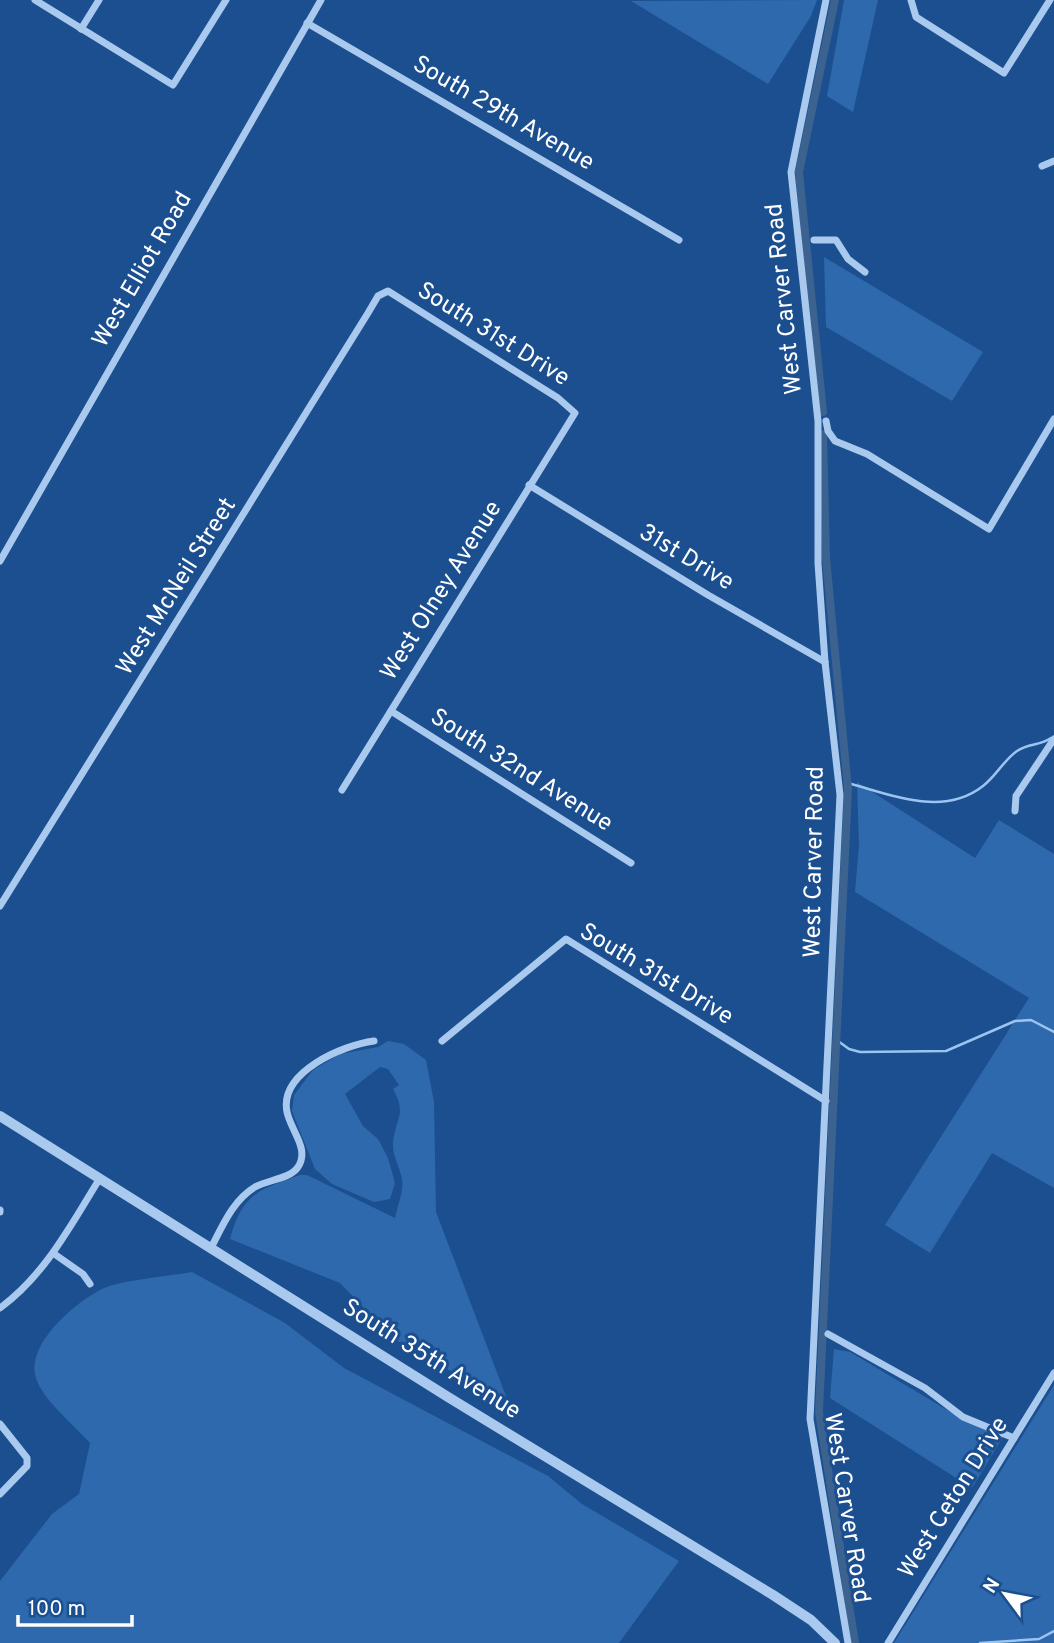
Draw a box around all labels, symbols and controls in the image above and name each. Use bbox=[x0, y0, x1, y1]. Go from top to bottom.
street label: South 29th Avenue bbox=[407, 50, 599, 178]
street label: West Elliot Road bbox=[86, 187, 200, 353]
street label: West Carver Road bbox=[760, 202, 810, 396]
street label: South 31st Drive bbox=[411, 276, 575, 394]
street label: West McNeil Street bbox=[110, 493, 244, 681]
street label: West Olney Avenue bbox=[375, 496, 509, 686]
street label: 31st Drive bbox=[633, 518, 739, 598]
street label: South 32nd Avenue bbox=[424, 703, 618, 839]
street label: West Carver Road bbox=[798, 766, 832, 958]
street label: South 31st Drive bbox=[574, 917, 738, 1033]
street label: South 35th Avenue bbox=[336, 1293, 526, 1427]
street label: West Carver Road bbox=[816, 1411, 876, 1605]
street label: West Ceton Drive bbox=[892, 1412, 1016, 1584]
north arrow bbox=[970, 1559, 1040, 1629]
text: N bbox=[978, 1574, 1006, 1598]
scale bar bbox=[18, 1584, 131, 1628]
text: 100 m bbox=[28, 1596, 85, 1623]

